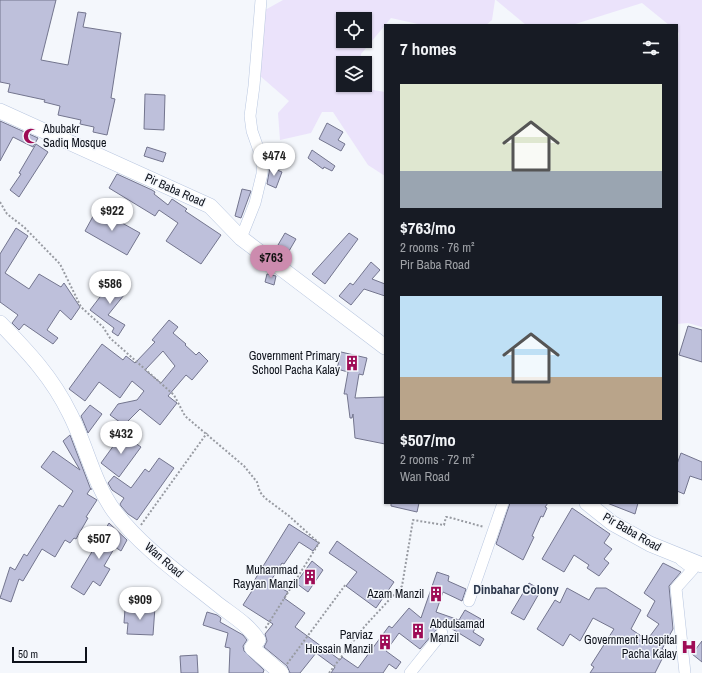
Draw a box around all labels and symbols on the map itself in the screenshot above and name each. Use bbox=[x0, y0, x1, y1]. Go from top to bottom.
place label: Abubakr Sadiq Mosque bbox=[42, 121, 106, 151]
mosque icon: Abubakr Sadiq Mosque bbox=[22, 127, 40, 145]
pin: $474 bbox=[250, 143, 298, 177]
street label: Pir Baba Road bbox=[142, 170, 208, 210]
pin: $922 bbox=[88, 198, 136, 232]
pin: $763 bbox=[247, 245, 295, 279]
pin: $586 bbox=[86, 271, 134, 305]
place label: Government Primary School Pacha Kalay bbox=[249, 348, 340, 378]
building icon: Government Primary School Pacha Kalay bbox=[343, 354, 361, 372]
pin: $432 bbox=[97, 421, 145, 455]
street label: Pir Baba Road bbox=[600, 509, 664, 555]
pin: $507 bbox=[75, 526, 123, 560]
street label: Wan Road bbox=[141, 539, 187, 581]
place label: Muhammad Rayyan Manzil bbox=[233, 562, 298, 592]
building icon: Muhammad Rayyan Manzil bbox=[301, 568, 319, 586]
district label: Dinbahar Colony bbox=[473, 581, 559, 598]
building icon: Azam Manzil bbox=[427, 585, 445, 603]
place label: Azam Manzil bbox=[366, 586, 424, 602]
pin: $909 bbox=[116, 587, 164, 621]
place label: Abdulsamad Manzil bbox=[429, 616, 485, 646]
building icon: Abdulsamad Manzil bbox=[409, 622, 427, 640]
place label: Parviaz Hussain Manzil bbox=[305, 627, 373, 657]
place label: Government Hospital Pacha Kalay bbox=[584, 632, 677, 662]
building icon: Parviaz Hussain Manzil bbox=[376, 633, 394, 651]
hospital icon: Government Hospital Pacha Kalay bbox=[680, 638, 698, 656]
scale bar bbox=[12, 645, 87, 664]

